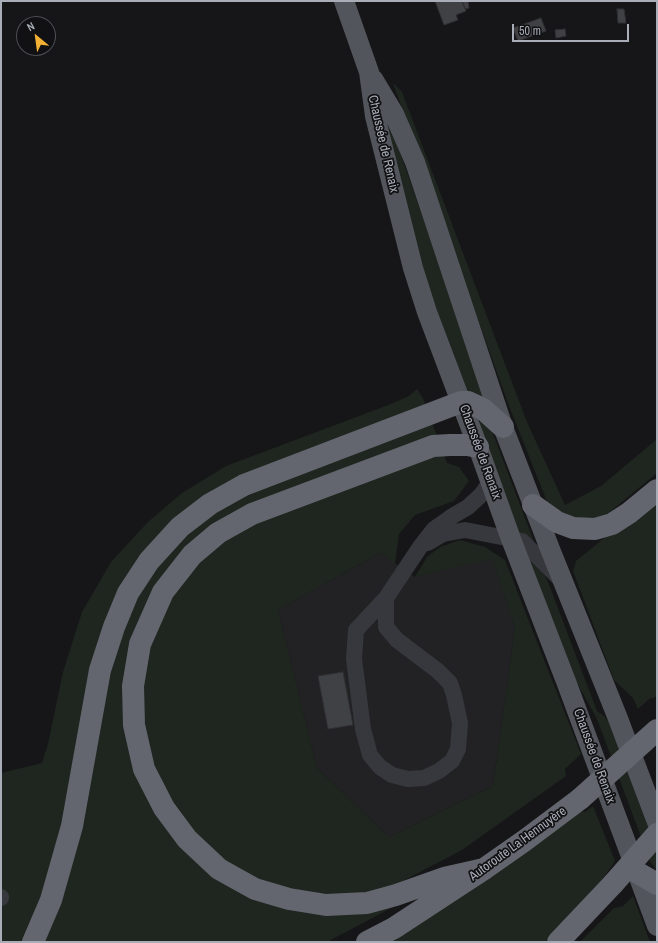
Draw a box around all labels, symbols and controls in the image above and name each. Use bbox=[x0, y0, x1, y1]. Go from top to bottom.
north arrow bbox=[16, 16, 56, 56]
scale bar bbox=[514, 16, 631, 42]
text: N bbox=[24, 19, 37, 34]
text: 50 m bbox=[519, 23, 541, 39]
street label: Chaussée de Renaix bbox=[364, 94, 402, 194]
street label: Chaussée de Renaix bbox=[456, 403, 504, 501]
street label: Chaussée de Renaix bbox=[570, 707, 618, 805]
street label: Autoroute La Hennuyère bbox=[466, 804, 570, 884]

